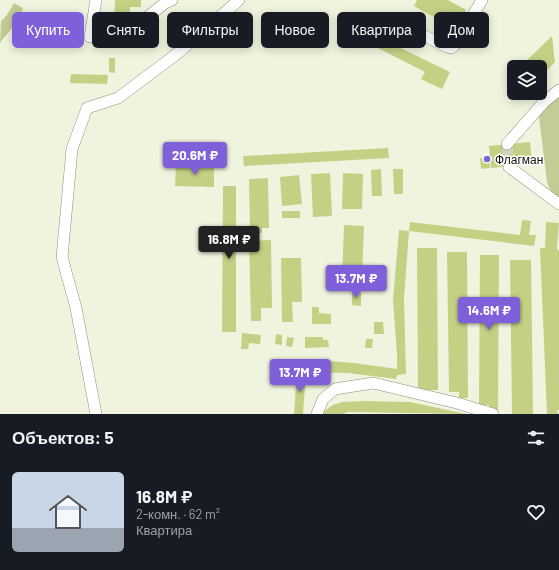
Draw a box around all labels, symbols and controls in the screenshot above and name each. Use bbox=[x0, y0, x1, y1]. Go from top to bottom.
chip: Купить bbox=[12, 12, 84, 48]
chip: Снять bbox=[92, 12, 159, 48]
chip: Фильтры bbox=[167, 12, 253, 48]
chip: Новое bbox=[261, 12, 329, 48]
chip: Квартира bbox=[337, 12, 426, 48]
chip: Дом bbox=[434, 12, 489, 48]
map controls bbox=[507, 60, 547, 100]
button: layers bbox=[507, 60, 547, 100]
pin: 20.6M ₽ bbox=[158, 142, 232, 176]
text: 20.6M ₽ bbox=[172, 147, 218, 163]
place label: Флагман bbox=[495, 152, 543, 166]
marker: Флагман bbox=[482, 154, 492, 164]
pin: 16.8M ₽ bbox=[192, 226, 266, 260]
text: 16.8M ₽ bbox=[207, 231, 251, 247]
pin: 13.7M ₽ bbox=[319, 265, 393, 299]
text: 13.7M ₽ bbox=[335, 270, 377, 286]
pin: 14.6M ₽ bbox=[452, 297, 526, 331]
text: 14.6M ₽ bbox=[467, 302, 511, 318]
pin: 13.7M ₽ bbox=[263, 359, 337, 393]
text: 13.7M ₽ bbox=[279, 364, 321, 380]
text: Объектов: 5 bbox=[12, 427, 114, 447]
icon: filters bbox=[525, 427, 547, 449]
text: 16.8M ₽ bbox=[136, 486, 192, 506]
icon: home bbox=[44, 488, 92, 536]
icon: heart bbox=[525, 501, 547, 523]
text: 2-комн. · 62 m² bbox=[136, 506, 220, 522]
text: Квартира bbox=[136, 522, 192, 538]

